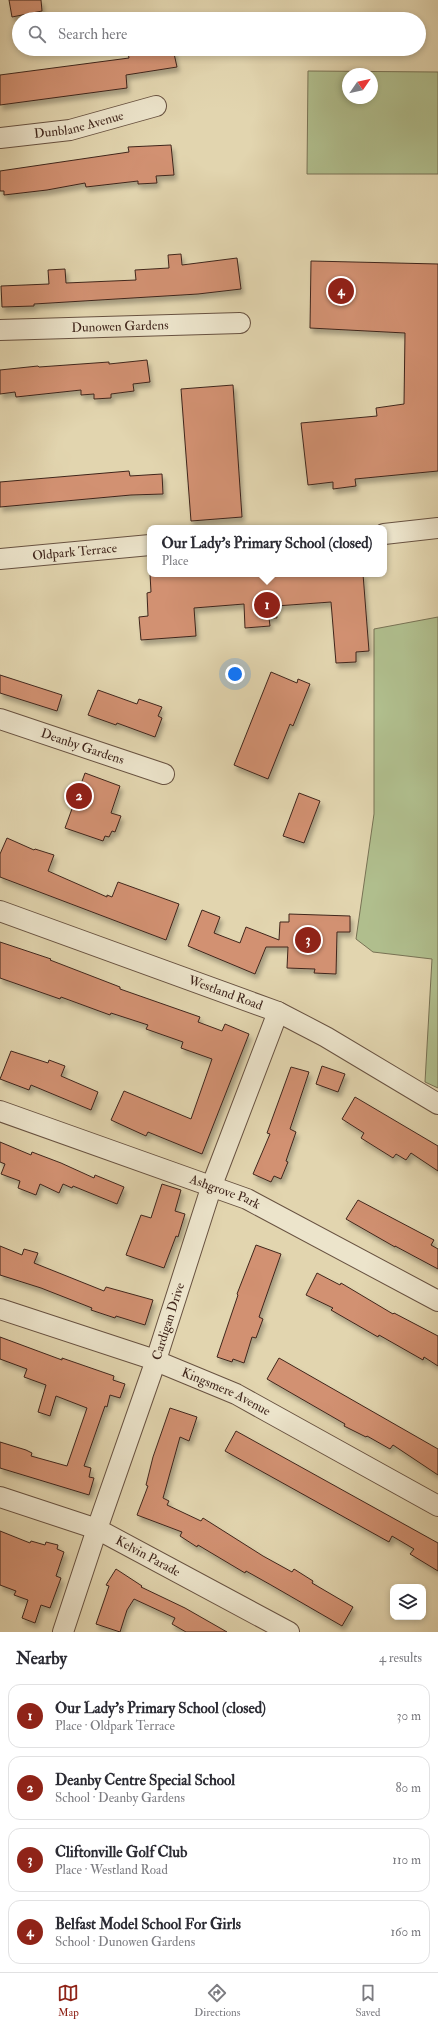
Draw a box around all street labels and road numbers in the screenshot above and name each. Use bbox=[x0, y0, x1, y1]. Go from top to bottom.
street label: Dunblane Avenue bbox=[33, 107, 126, 142]
street label: Dunowen Gardens bbox=[71, 317, 169, 336]
street label: Oldpark Terrace bbox=[32, 540, 118, 564]
street label: Deanby Gardens bbox=[39, 725, 127, 768]
street label: Westland Road bbox=[185, 972, 265, 1014]
street label: Ashgrove Park bbox=[187, 1171, 264, 1213]
street label: Cardigan Drive bbox=[148, 1280, 188, 1362]
street label: Kingsmere Avenue bbox=[179, 1364, 274, 1420]
street label: Kelvin Parade bbox=[113, 1533, 183, 1580]

